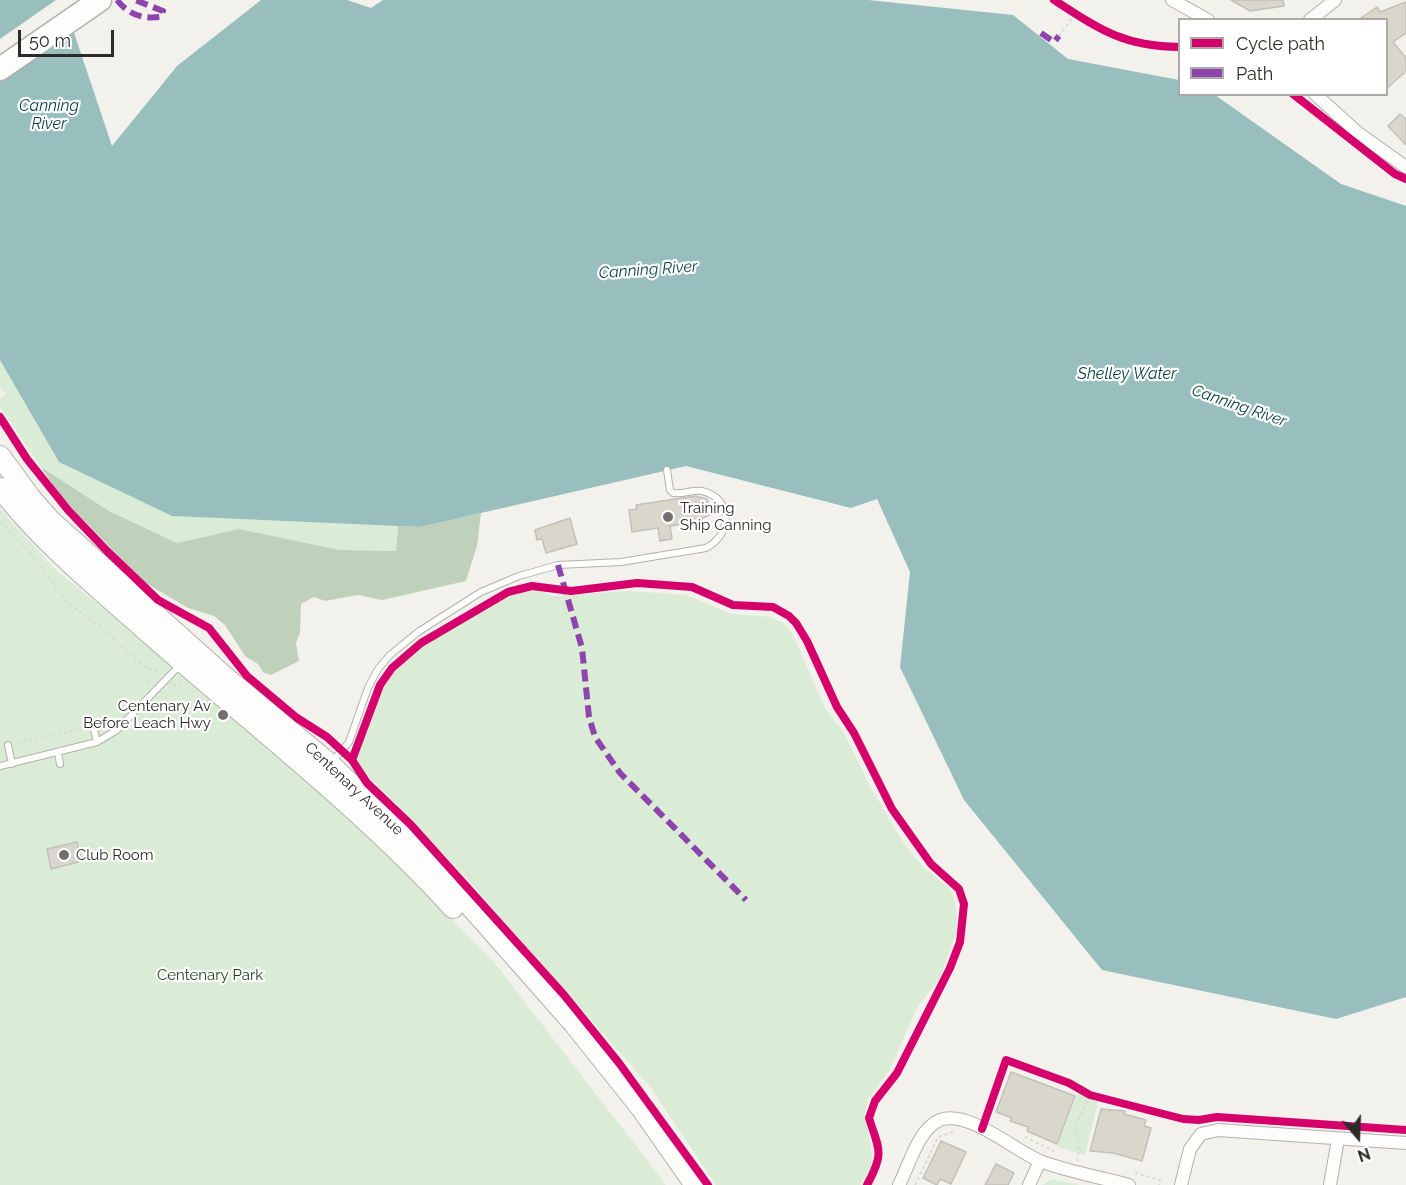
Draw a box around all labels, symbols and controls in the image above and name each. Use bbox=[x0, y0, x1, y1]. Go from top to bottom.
scale bar bbox=[21, 18, 117, 56]
legend bbox=[1178, 18, 1388, 96]
text: 50 m bbox=[29, 30, 71, 51]
text: Cycle path bbox=[1236, 33, 1325, 54]
text: Path bbox=[1236, 63, 1273, 84]
water label: Canning River bbox=[19, 96, 79, 134]
water label: Canning River bbox=[598, 257, 698, 283]
water label: Shelley Water bbox=[1078, 364, 1176, 384]
water label: Canning River bbox=[1189, 381, 1289, 431]
place label: Training Ship Canning bbox=[680, 499, 771, 534]
marker: Training Ship Canning bbox=[661, 510, 675, 524]
place label: Centenary Av Before Leach Hwy bbox=[83, 697, 211, 732]
marker: Centenary Av Before Leach Hwy bbox=[216, 708, 230, 722]
street label: Centenary Avenue bbox=[301, 739, 407, 839]
place label: Club Room bbox=[76, 846, 154, 864]
marker: Club Room bbox=[57, 848, 71, 862]
park label: Centenary Park bbox=[157, 966, 263, 984]
north arrow bbox=[1328, 1107, 1388, 1167]
text: N bbox=[1355, 1144, 1373, 1165]

